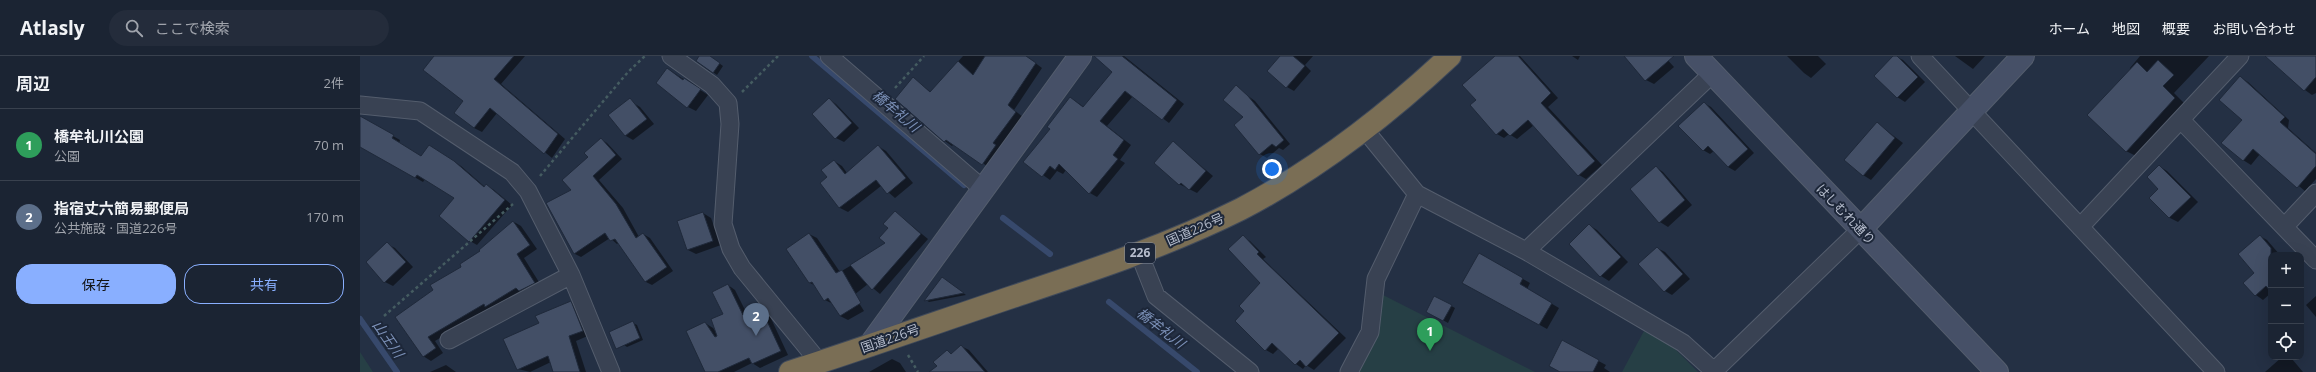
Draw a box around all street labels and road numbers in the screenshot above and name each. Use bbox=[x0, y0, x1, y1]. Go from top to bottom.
street label: はしむれ通り bbox=[1812, 180, 1880, 248]
street label: 国道226号 bbox=[1163, 208, 1227, 250]
road number: 226 bbox=[1125, 243, 1155, 263]
street label: 国道226号 bbox=[858, 320, 922, 356]

